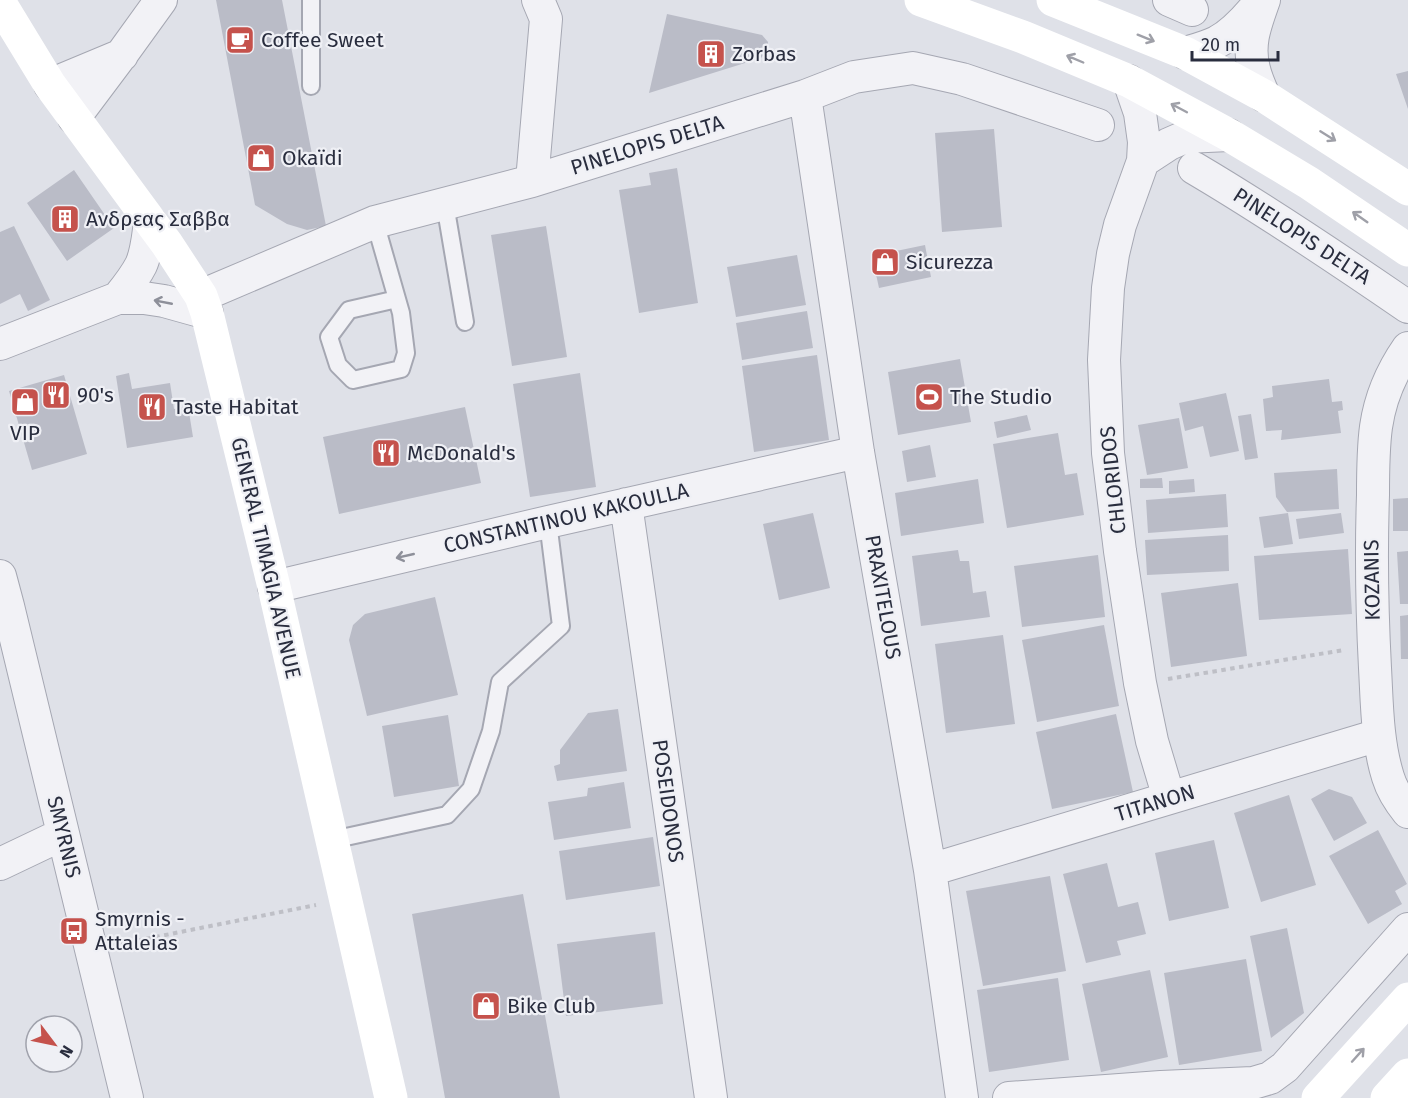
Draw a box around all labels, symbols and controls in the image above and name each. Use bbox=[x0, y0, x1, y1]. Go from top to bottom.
cafe icon: Coffee Sweet bbox=[224, 24, 256, 56]
scale bar bbox=[1192, 24, 1278, 62]
place label: Coffee Sweet bbox=[261, 27, 384, 53]
one-way arrow bbox=[1136, 33, 1155, 44]
text: 20 m bbox=[1201, 34, 1240, 56]
building icon: Zorbas bbox=[695, 38, 727, 70]
place label: Zorbas bbox=[732, 41, 796, 67]
one-way arrow bbox=[1066, 53, 1084, 64]
one-way arrow bbox=[1171, 102, 1188, 114]
street label: PINELOPIS DELTA bbox=[567, 109, 727, 181]
one-way arrow bbox=[1319, 131, 1336, 143]
shop icon: Okaïdi bbox=[245, 142, 277, 174]
place label: Okaïdi bbox=[282, 145, 343, 171]
street label: PINELOPIS DELTA bbox=[1228, 182, 1376, 290]
building icon: Ανδρεας Σαββα bbox=[49, 203, 81, 235]
place label: Ανδρεας Σαββα bbox=[86, 206, 230, 232]
one-way arrow bbox=[1352, 211, 1369, 223]
shop icon: Sicurezza bbox=[869, 246, 901, 278]
place label: Sicurezza bbox=[906, 249, 994, 275]
one-way arrow bbox=[154, 296, 173, 307]
restaurant icon: 90's bbox=[40, 379, 72, 411]
sports icon: The Studio bbox=[913, 381, 945, 413]
place label: 90's bbox=[77, 382, 114, 408]
place label: The Studio bbox=[950, 384, 1052, 410]
shop icon: VIP bbox=[9, 386, 41, 418]
restaurant icon: Taste Habitat bbox=[136, 391, 168, 423]
place label: Taste Habitat bbox=[173, 394, 299, 420]
place label: VIP bbox=[10, 420, 40, 446]
street label: CHLORIDOS bbox=[1094, 425, 1132, 535]
street label: GENERAL TIMAGIA AVENUE bbox=[226, 435, 306, 681]
restaurant icon: McDonald's bbox=[370, 437, 402, 469]
place label: McDonald's bbox=[407, 440, 516, 466]
street label: CONSTANTINOU KAKOULLA bbox=[441, 477, 691, 559]
street label: PRAXITELOUS bbox=[859, 533, 907, 661]
street label: KOZANIS bbox=[1358, 539, 1386, 621]
one-way arrow bbox=[396, 550, 415, 562]
street label: POSEIDONOS bbox=[646, 738, 690, 864]
street label: TITANON bbox=[1112, 779, 1198, 827]
street label: SMYRNIS bbox=[41, 793, 87, 881]
place label: Smyrnis - Attaleias bbox=[95, 906, 185, 956]
bus stop icon: Smyrnis - Attaleias bbox=[58, 915, 90, 947]
shop icon: Bike Club bbox=[470, 990, 502, 1022]
place label: Bike Club bbox=[507, 993, 596, 1019]
north arrow bbox=[24, 1014, 84, 1074]
text: N bbox=[55, 1042, 77, 1061]
one-way arrow bbox=[1350, 1047, 1365, 1062]

